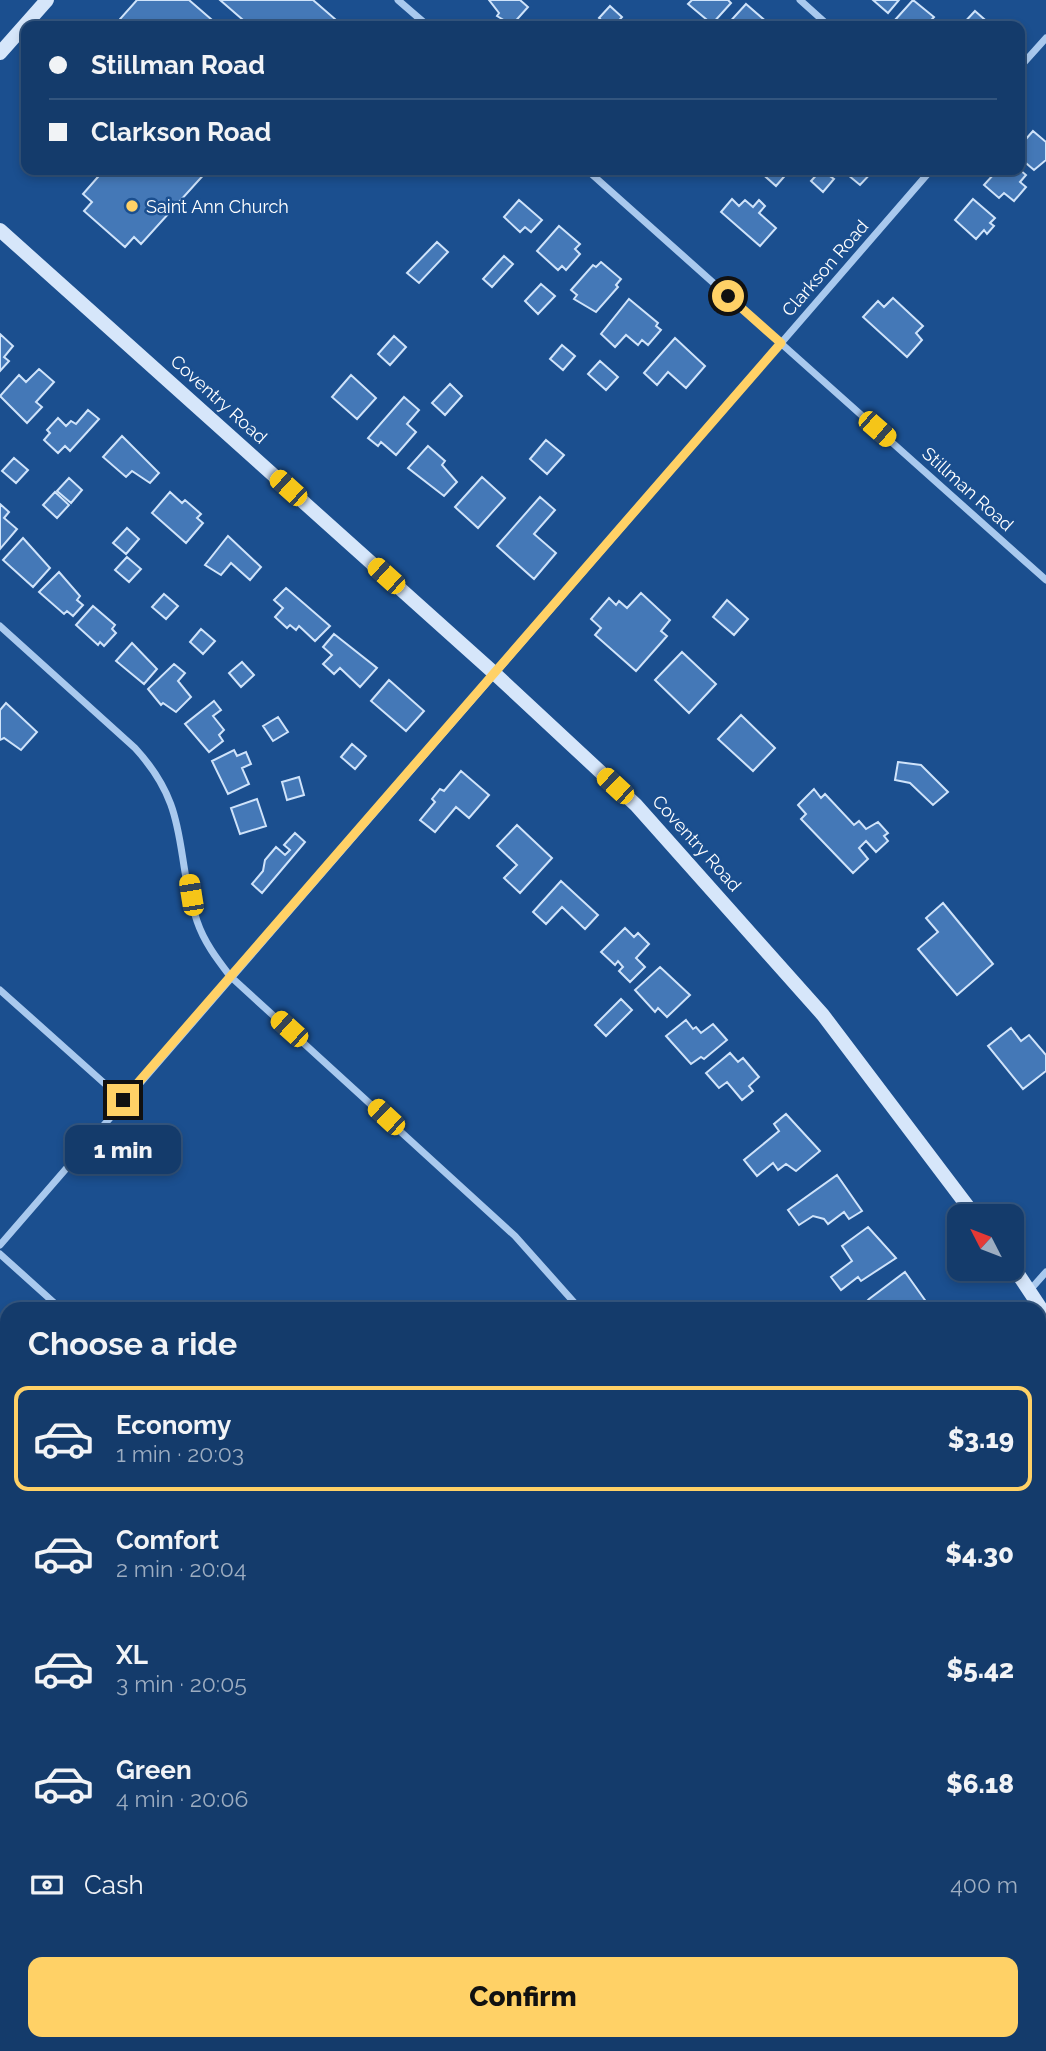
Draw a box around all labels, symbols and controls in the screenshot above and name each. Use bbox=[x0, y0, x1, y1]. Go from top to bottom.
text: Stillman Road bbox=[91, 50, 265, 80]
text: Clarkson Road bbox=[91, 117, 271, 147]
place label: Saint Ann Church bbox=[146, 196, 289, 217]
marker: Saint Ann Church bbox=[124, 198, 140, 214]
street label: Clarkson Road bbox=[778, 216, 872, 320]
route start bbox=[712, 280, 744, 312]
street label: Coventry Road bbox=[167, 350, 271, 448]
car bbox=[855, 407, 900, 451]
street label: Stillman Road bbox=[918, 443, 1018, 535]
car bbox=[266, 466, 311, 510]
car bbox=[364, 554, 409, 598]
car bbox=[593, 764, 638, 808]
street label: Coventry Road bbox=[648, 791, 746, 895]
car bbox=[178, 873, 205, 917]
car bbox=[267, 1007, 312, 1051]
route end bbox=[107, 1084, 139, 1116]
car bbox=[364, 1095, 409, 1139]
callout: 1 min bbox=[65, 1124, 181, 1174]
text: 1 min bbox=[93, 1136, 153, 1163]
north arrow bbox=[947, 1204, 1024, 1281]
map controls bbox=[947, 1204, 1024, 1281]
text: Choose a ride bbox=[28, 1325, 237, 1362]
icon: car bbox=[32, 1407, 95, 1470]
text: Economy bbox=[116, 1410, 231, 1440]
text: $3.19 bbox=[948, 1424, 1014, 1454]
text: 1 min · 20:03 bbox=[116, 1440, 244, 1467]
icon: car bbox=[32, 1522, 95, 1585]
text: Comfort bbox=[116, 1525, 219, 1555]
text: $4.30 bbox=[945, 1539, 1014, 1569]
text: 2 min · 20:04 bbox=[116, 1555, 247, 1582]
icon: car bbox=[32, 1637, 95, 1700]
text: XL bbox=[116, 1640, 148, 1670]
text: $5.42 bbox=[947, 1654, 1014, 1684]
text: 3 min · 20:05 bbox=[116, 1670, 247, 1697]
icon: car bbox=[32, 1752, 95, 1815]
text: Green bbox=[116, 1755, 192, 1785]
text: $6.18 bbox=[946, 1769, 1014, 1799]
text: 4 min · 20:06 bbox=[116, 1785, 248, 1812]
icon: cash bbox=[28, 1866, 66, 1904]
text: Cash bbox=[84, 1870, 144, 1900]
text: 400 m bbox=[950, 1871, 1018, 1898]
button: Confirm bbox=[28, 1957, 1018, 2037]

